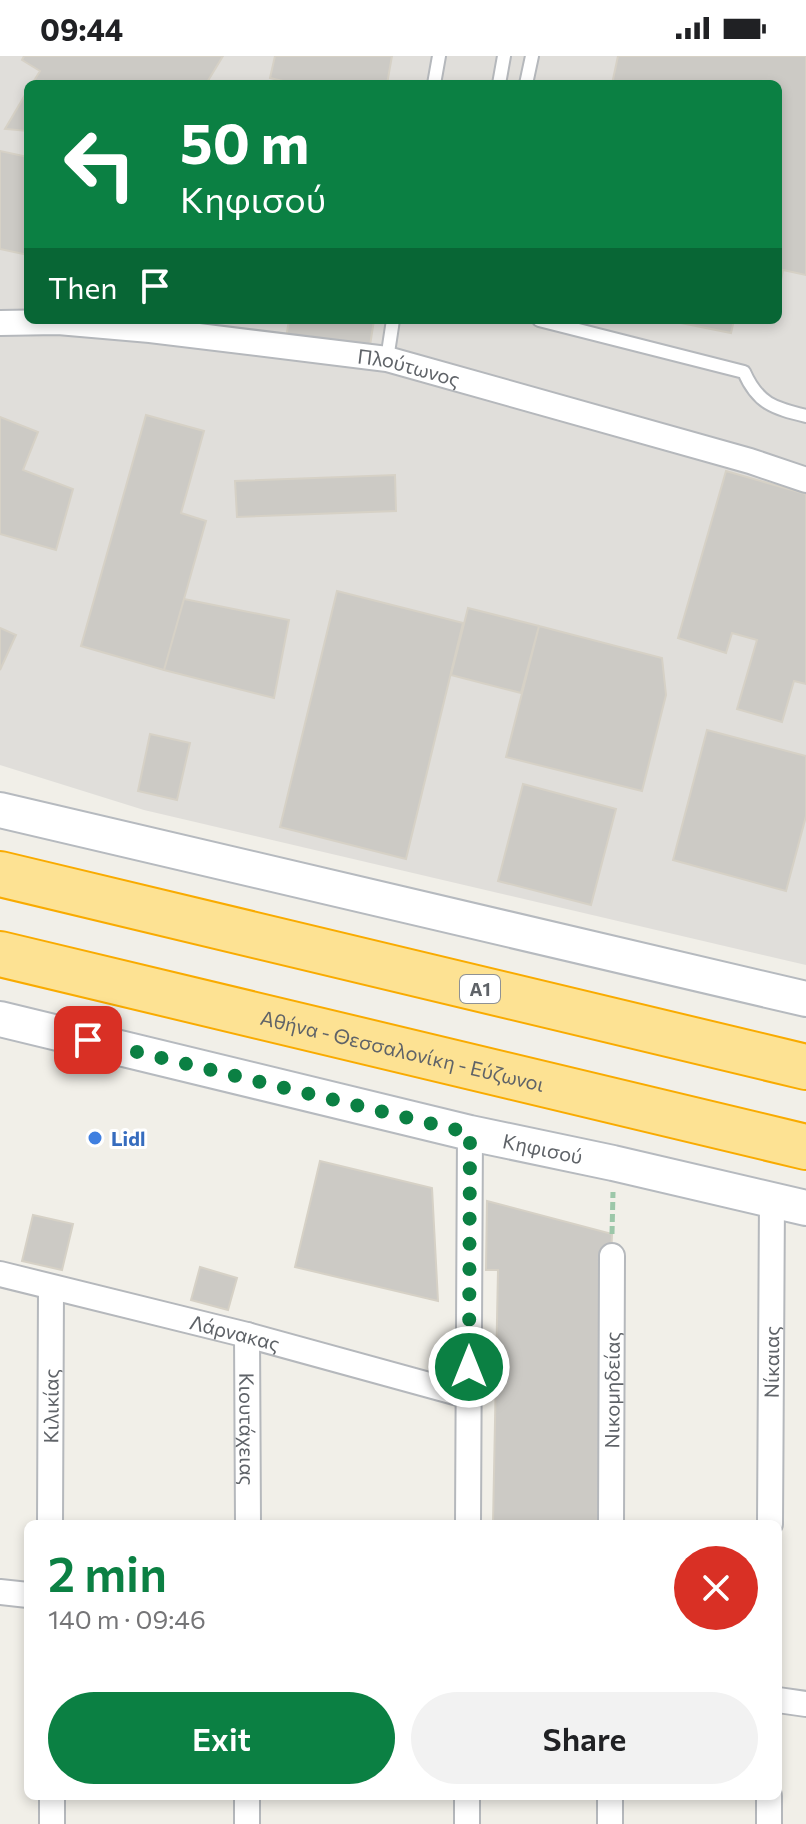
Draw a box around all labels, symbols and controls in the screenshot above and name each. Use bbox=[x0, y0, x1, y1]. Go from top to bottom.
text: 09:44 bbox=[40, 10, 123, 47]
text: 50 m bbox=[180, 107, 309, 176]
icon: left bbox=[48, 112, 152, 216]
text: Κηφισού bbox=[180, 176, 326, 220]
icon: arrive bbox=[133, 264, 177, 308]
text: Then bbox=[48, 268, 117, 305]
street label: Πλούτωνος bbox=[356, 344, 463, 391]
road number: Α1 bbox=[460, 975, 500, 1003]
street label: Αθήνα - Θεσσαλονίκη - Εύζωνοι bbox=[258, 1005, 547, 1096]
pin bbox=[54, 1006, 122, 1074]
icon: arrive bbox=[66, 1018, 110, 1062]
place label: Lidl bbox=[111, 1126, 145, 1150]
street label: Κηφισού bbox=[501, 1128, 585, 1168]
marker: Lidl bbox=[86, 1129, 104, 1147]
street label: Λάρνακας bbox=[187, 1309, 283, 1355]
position arrow bbox=[427, 1325, 511, 1409]
street label: Νίκαιας bbox=[759, 1326, 783, 1398]
street label: Νικομηδείας bbox=[599, 1332, 624, 1448]
street label: Κιλικίας bbox=[38, 1369, 63, 1443]
street label: Κιουτάχειας bbox=[235, 1373, 260, 1485]
text: 2 min bbox=[48, 1543, 167, 1602]
button: close bbox=[674, 1546, 758, 1630]
text: 140 m · 09:46 bbox=[48, 1603, 206, 1634]
button: Exit bbox=[48, 1692, 395, 1784]
button: Share bbox=[411, 1692, 758, 1784]

